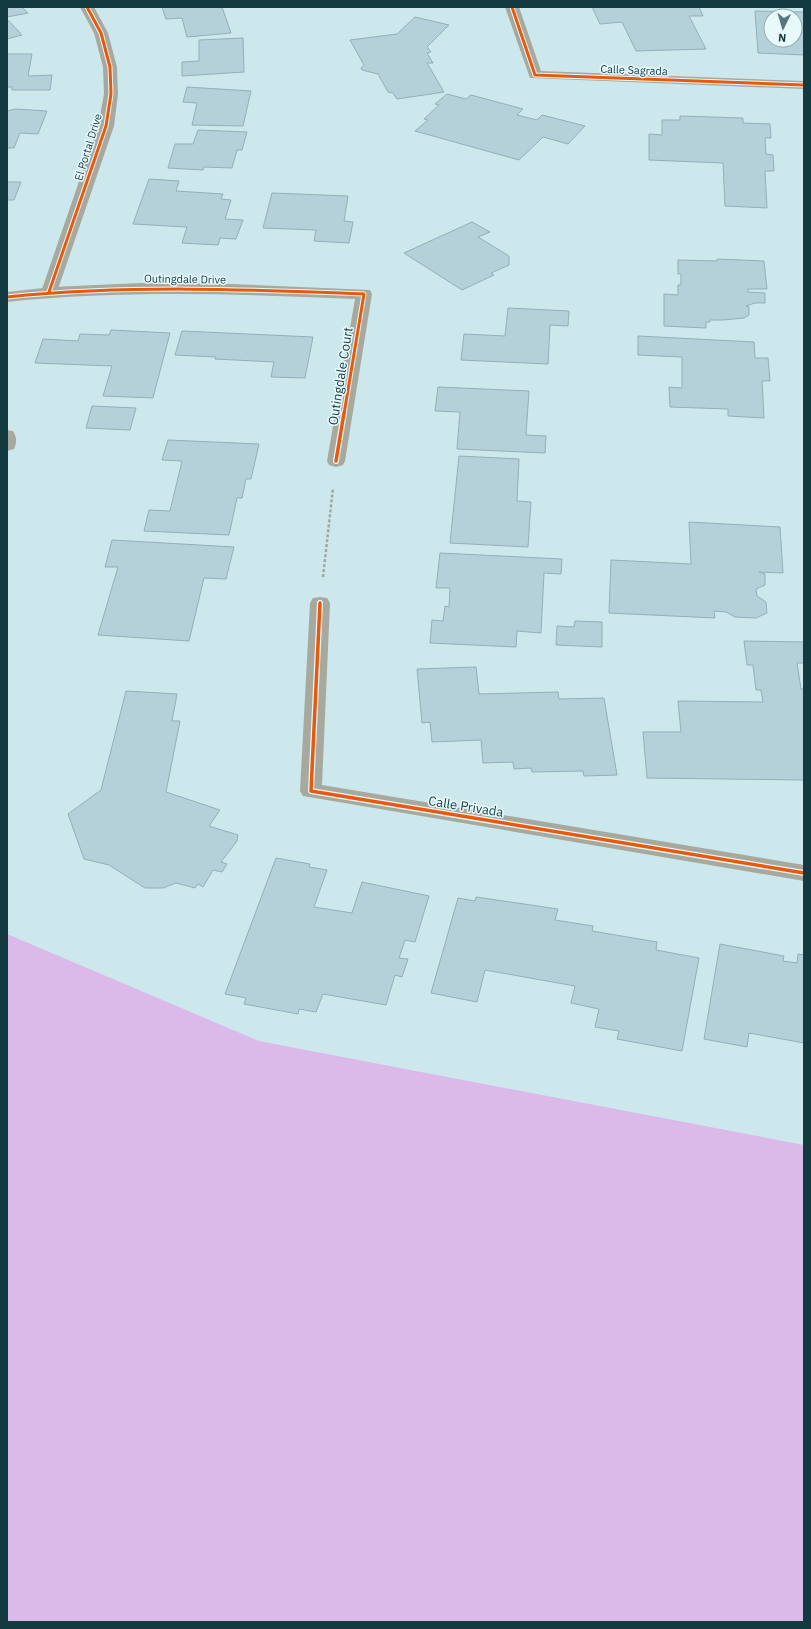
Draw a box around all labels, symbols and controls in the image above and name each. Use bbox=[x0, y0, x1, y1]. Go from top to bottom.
north arrow bbox=[763, 8, 803, 48]
text: N bbox=[778, 31, 787, 45]
street label: Calle Sagrada bbox=[600, 62, 668, 78]
street label: El Portal Drive bbox=[71, 112, 105, 182]
street label: Outingdale Drive bbox=[144, 271, 226, 287]
street label: Outingdale Court bbox=[324, 326, 357, 426]
street label: Calle Privada bbox=[427, 792, 505, 821]

